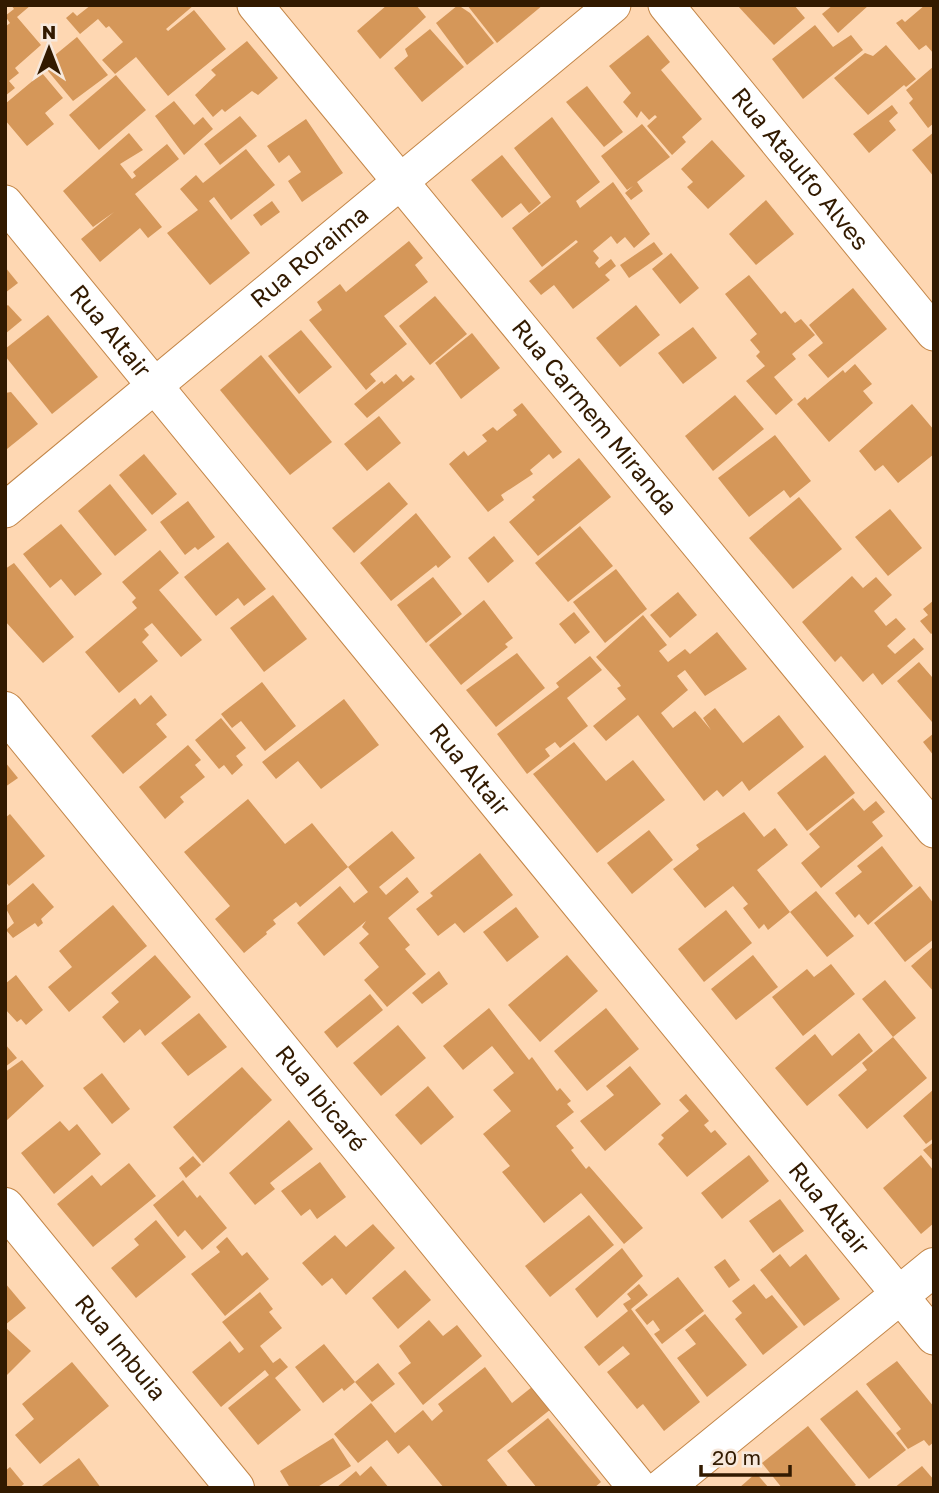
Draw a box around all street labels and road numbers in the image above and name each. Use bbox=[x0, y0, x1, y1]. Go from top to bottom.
street label: Rua Ataulfo Alves bbox=[726, 81, 876, 255]
street label: Rua Roraima bbox=[244, 199, 373, 313]
street label: Rua Altair bbox=[65, 278, 158, 383]
street label: Rua Carmem Miranda bbox=[507, 313, 684, 520]
street label: Rua Altair bbox=[424, 717, 517, 821]
street label: Rua Ibicaré bbox=[270, 1039, 374, 1157]
street label: Rua Altair bbox=[783, 1155, 877, 1260]
street label: Rua Imbuia bbox=[70, 1288, 173, 1406]

